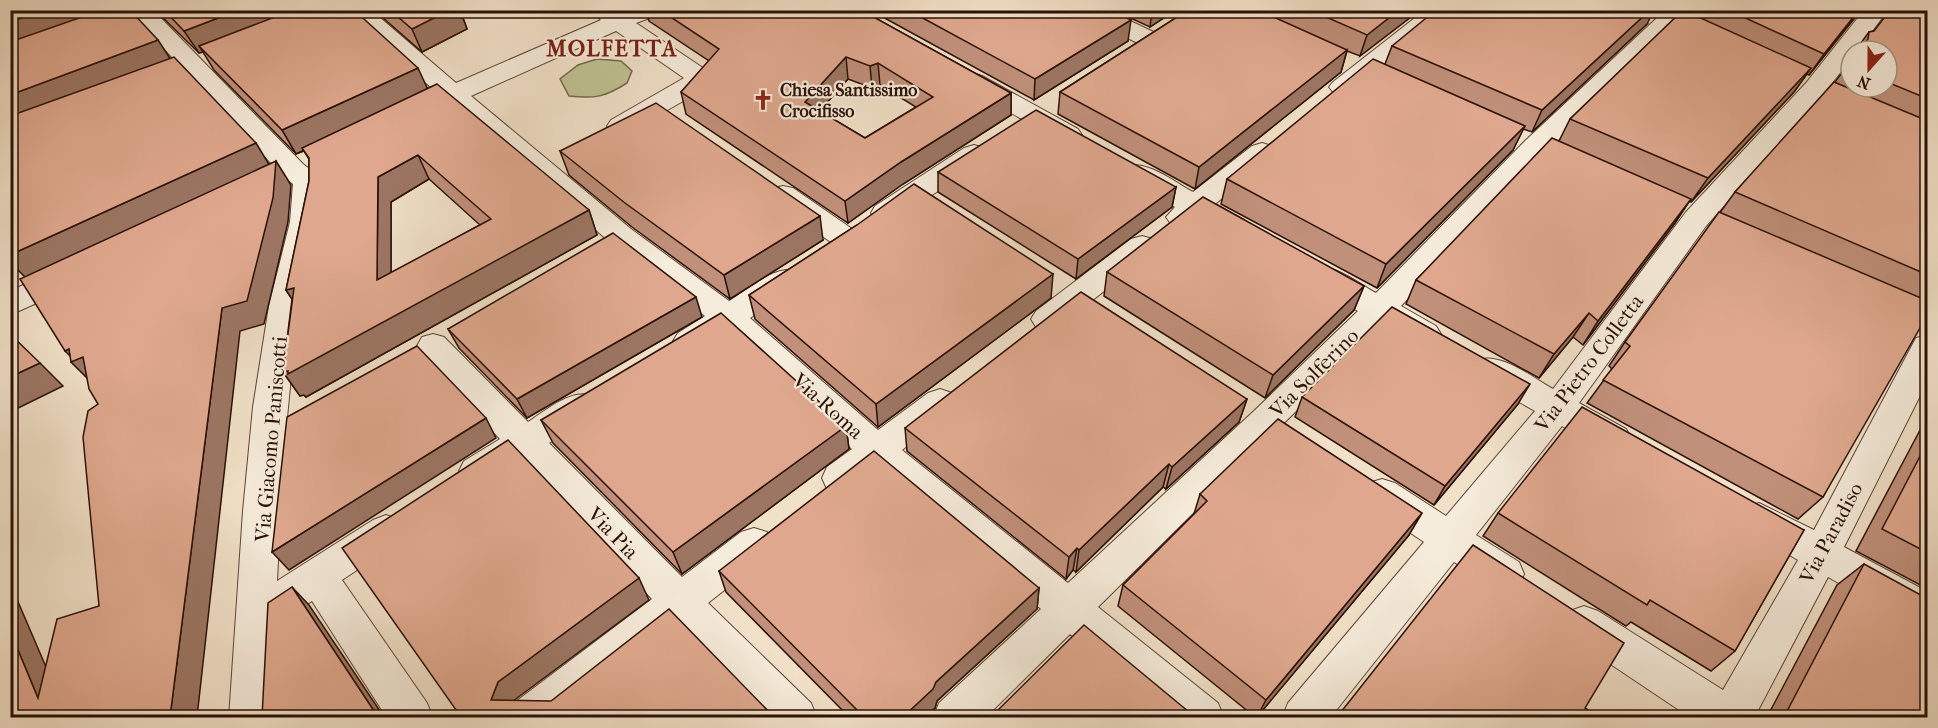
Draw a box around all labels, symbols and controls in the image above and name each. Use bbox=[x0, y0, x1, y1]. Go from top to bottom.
district label: MOLFETTA bbox=[545, 36, 678, 62]
north arrow bbox=[1839, 39, 1899, 99]
text: N bbox=[1854, 71, 1873, 94]
place label: Chiesa Santissimo Crocifisso bbox=[780, 80, 917, 122]
church icon: Chiesa Santissimo Crocifisso bbox=[751, 88, 775, 112]
street label: Via Pietro Colletta bbox=[1529, 289, 1649, 437]
street label: Via Solferino bbox=[1264, 323, 1364, 423]
street label: Via Giacomo Paniscotti bbox=[250, 335, 292, 544]
street label: Via Roma bbox=[787, 367, 868, 444]
street label: Via Paradiso bbox=[1794, 478, 1868, 588]
street label: Via Pia bbox=[582, 501, 644, 564]

